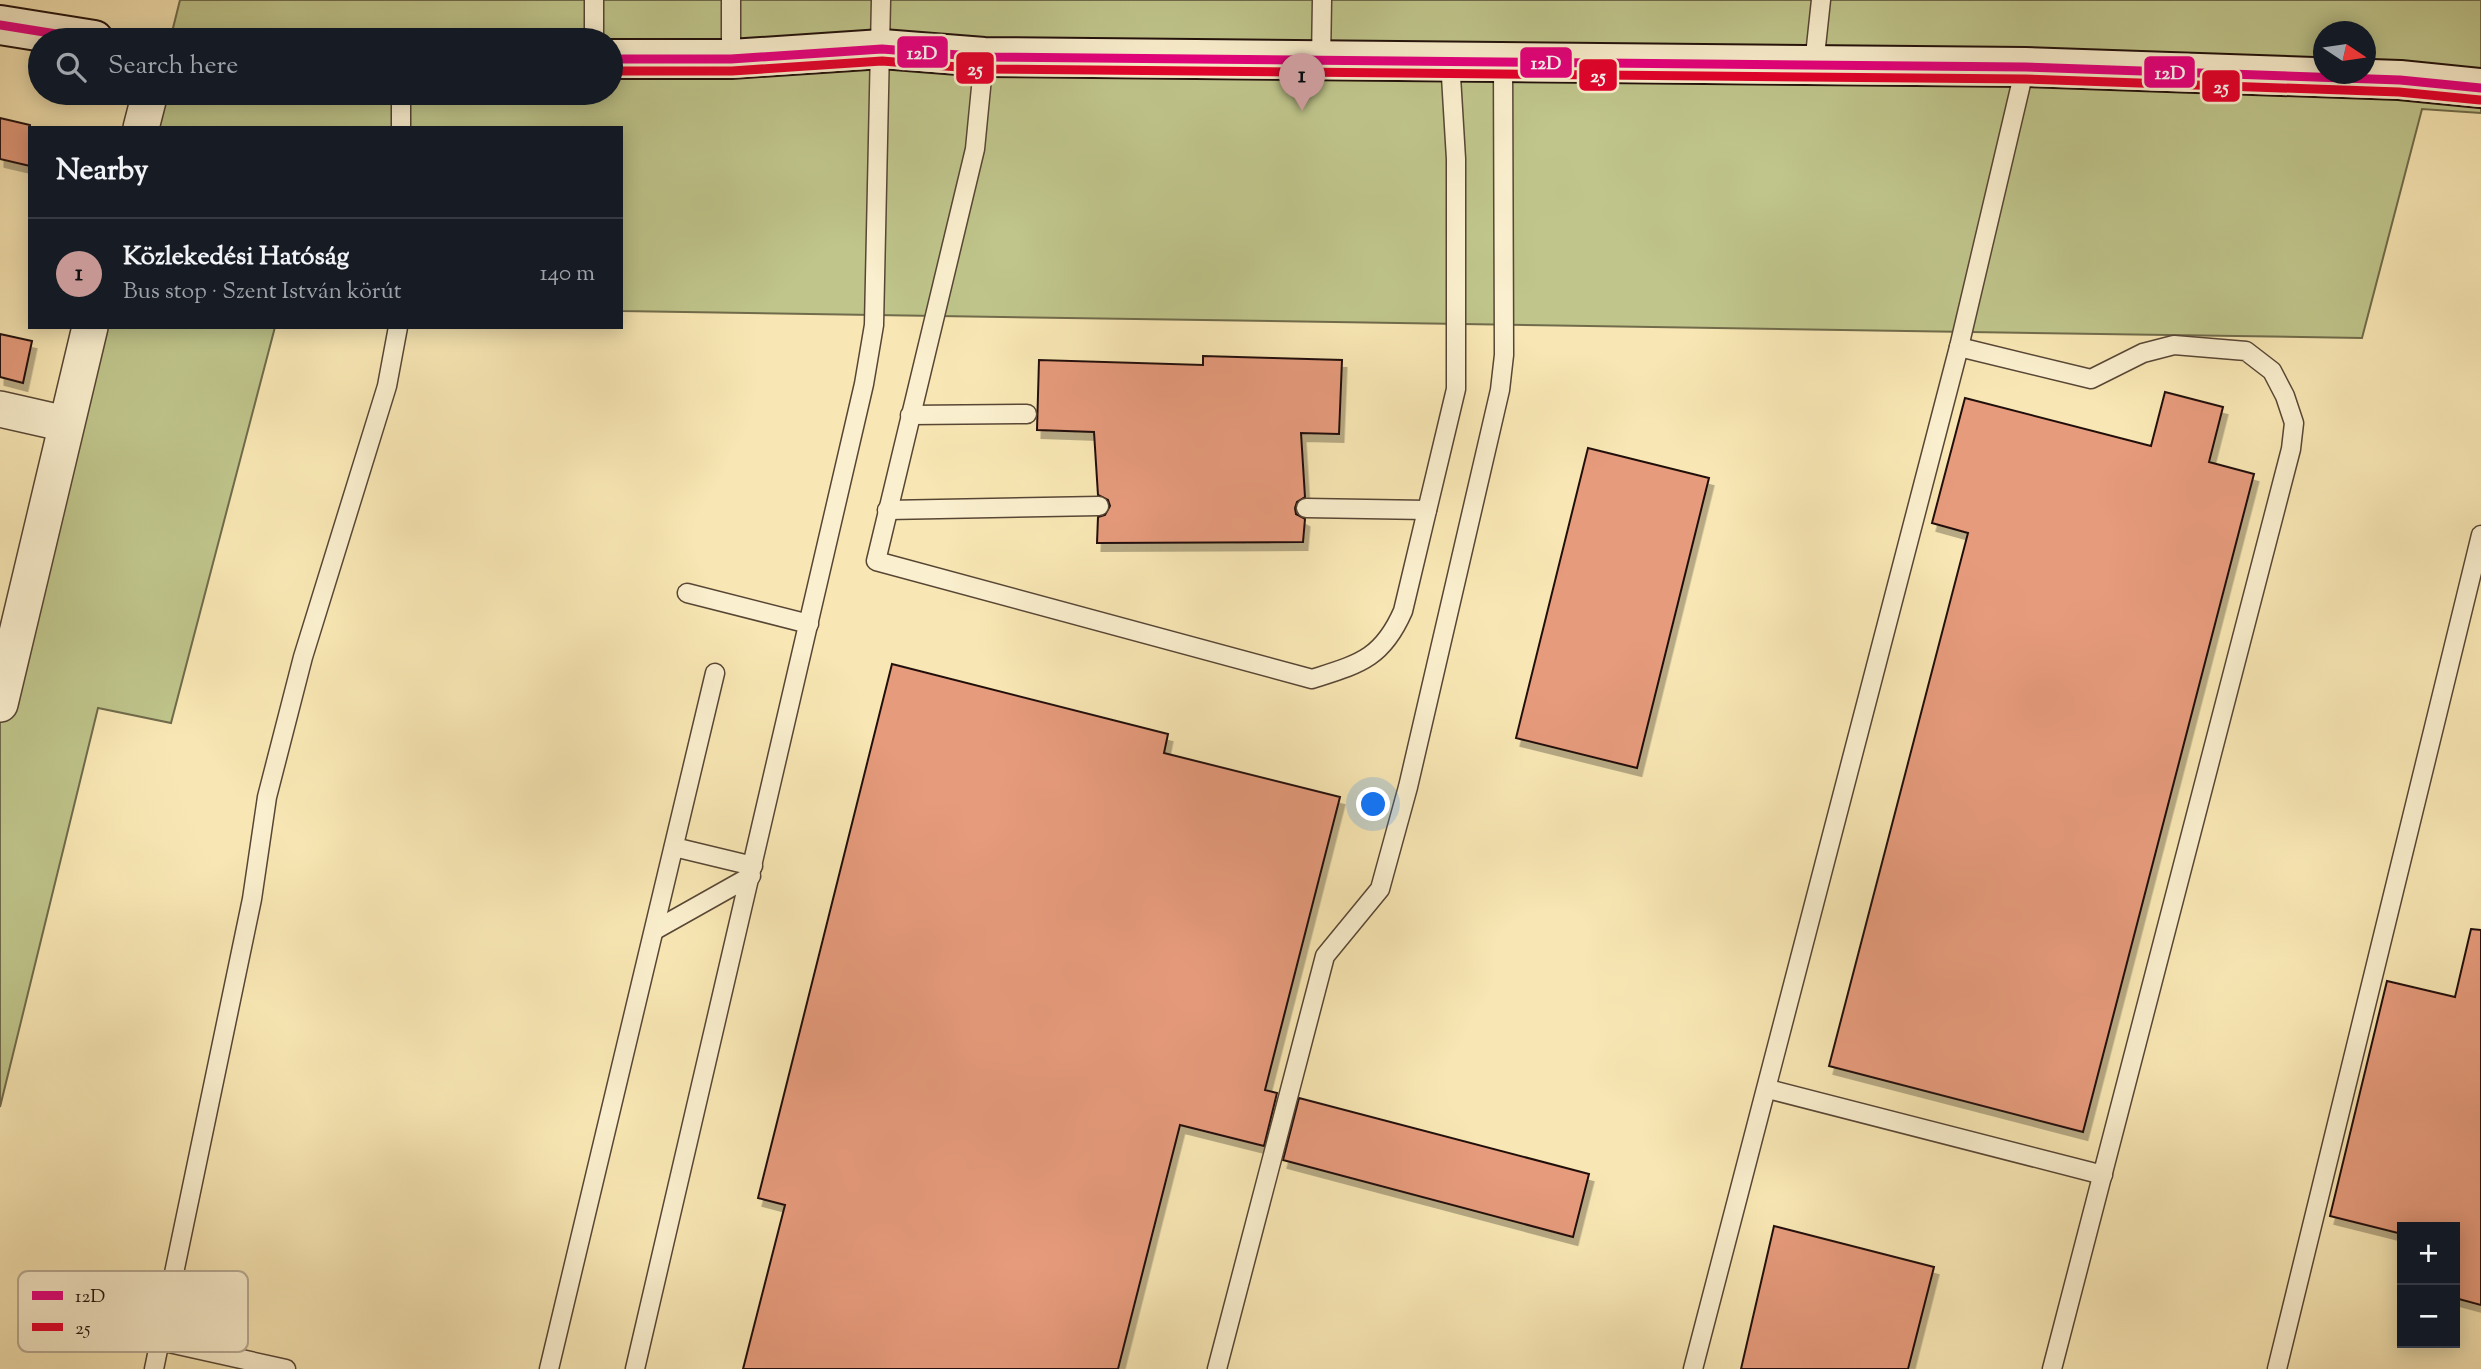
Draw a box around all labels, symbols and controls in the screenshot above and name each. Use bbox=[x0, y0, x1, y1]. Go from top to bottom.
north arrow bbox=[2313, 21, 2376, 84]
search box bbox=[28, 28, 623, 105]
line badge: 12D bbox=[896, 35, 949, 69]
text: 12D bbox=[907, 41, 937, 68]
line badge: 12D bbox=[1519, 46, 1573, 79]
icon: search bbox=[52, 48, 90, 86]
text: Search here bbox=[108, 48, 238, 85]
line badge: 25 bbox=[955, 51, 995, 85]
text: 12D bbox=[1531, 51, 1561, 78]
pin: 1 bbox=[1279, 53, 1325, 111]
line badge: 12D bbox=[2143, 55, 2196, 89]
text: 25 bbox=[967, 57, 983, 84]
line badge: 25 bbox=[1578, 58, 1618, 92]
text: 12D bbox=[2155, 61, 2185, 88]
text: 25 bbox=[1590, 64, 1606, 91]
line badge: 25 bbox=[2201, 69, 2241, 103]
text: 25 bbox=[2213, 75, 2229, 102]
text: Nearby bbox=[56, 150, 148, 193]
text: Közlekedési Hatóság bbox=[123, 239, 349, 276]
text: 1 bbox=[75, 258, 83, 291]
text: 140 m bbox=[540, 258, 595, 291]
text: Bus stop · Szent István körút bbox=[123, 276, 402, 309]
your location bbox=[1356, 787, 1390, 821]
map controls bbox=[2397, 1222, 2460, 1348]
button: + bbox=[2397, 1222, 2460, 1285]
legend bbox=[18, 1271, 248, 1352]
text: 12D bbox=[75, 1284, 105, 1311]
button: − bbox=[2397, 1285, 2460, 1348]
text: 25 bbox=[75, 1316, 91, 1343]

